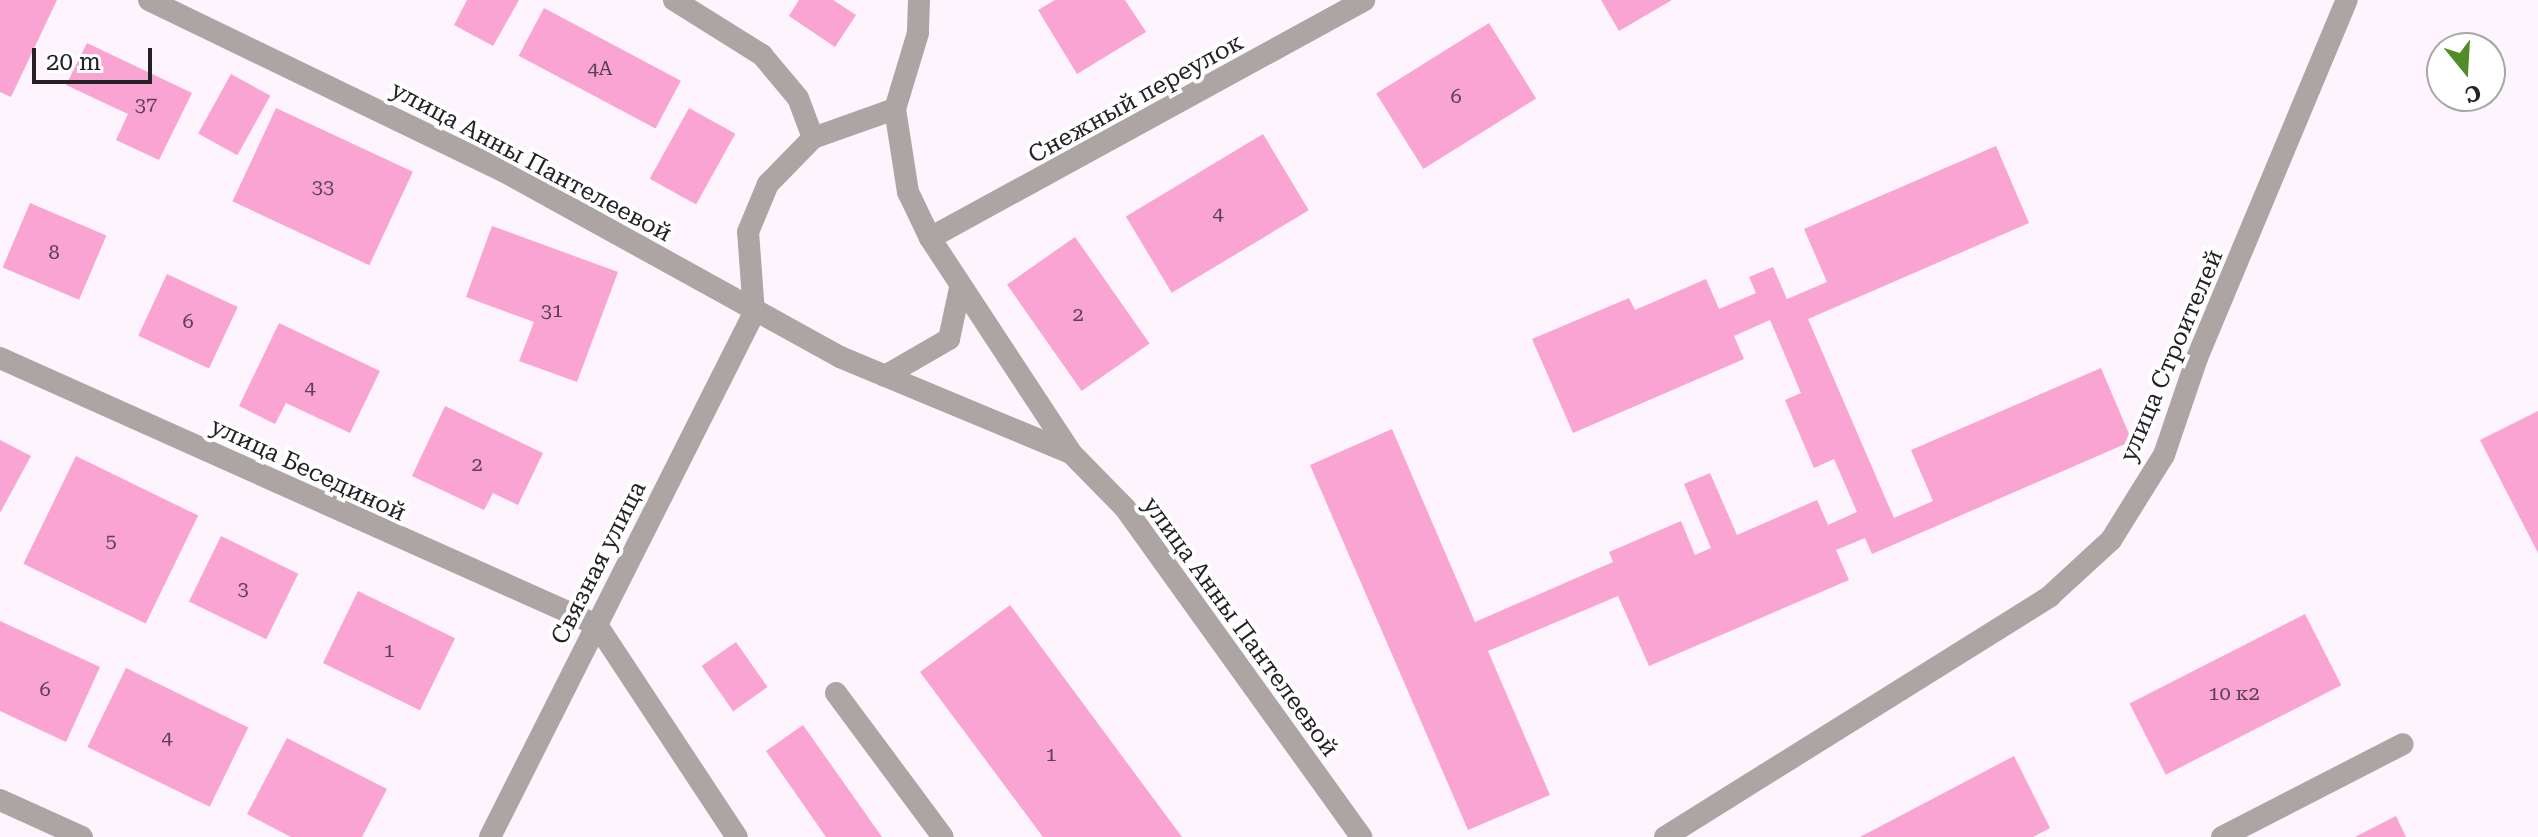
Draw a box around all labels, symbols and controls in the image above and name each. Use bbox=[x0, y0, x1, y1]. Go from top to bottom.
street label: Снежный переулок bbox=[1024, 28, 1248, 170]
scale bar bbox=[36, 32, 156, 82]
north arrow bbox=[2426, 32, 2506, 112]
text: 20 m bbox=[46, 48, 101, 76]
house number: 4А bbox=[587, 56, 613, 80]
street label: улица Анны Пантелеевой bbox=[386, 76, 676, 248]
text: С bbox=[2462, 79, 2484, 108]
house number: 6 bbox=[1450, 84, 1462, 108]
house number: 37 bbox=[135, 92, 157, 116]
house number: 33 bbox=[312, 174, 334, 198]
house number: 4 bbox=[1212, 201, 1224, 225]
house number: 8 bbox=[48, 240, 60, 264]
street label: улица Строителей bbox=[2114, 246, 2230, 466]
house number: 31 bbox=[541, 298, 563, 322]
house number: 2 bbox=[1072, 302, 1084, 326]
house number: 6 bbox=[182, 309, 194, 333]
house number: 4 bbox=[304, 375, 316, 399]
street label: улица Бесединой bbox=[206, 412, 410, 528]
house number: 2 bbox=[471, 452, 483, 476]
street label: Связная улица bbox=[546, 477, 652, 649]
street label: улица Анны Пантелеевой bbox=[1136, 492, 1344, 762]
house number: 5 bbox=[105, 528, 117, 552]
house number: 3 bbox=[237, 576, 249, 600]
house number: 1 bbox=[383, 638, 395, 662]
house number: 6 bbox=[39, 677, 51, 701]
house number: 10 к2 bbox=[2208, 681, 2260, 705]
house number: 4 bbox=[161, 725, 173, 749]
house number: 1 bbox=[1045, 742, 1057, 766]

